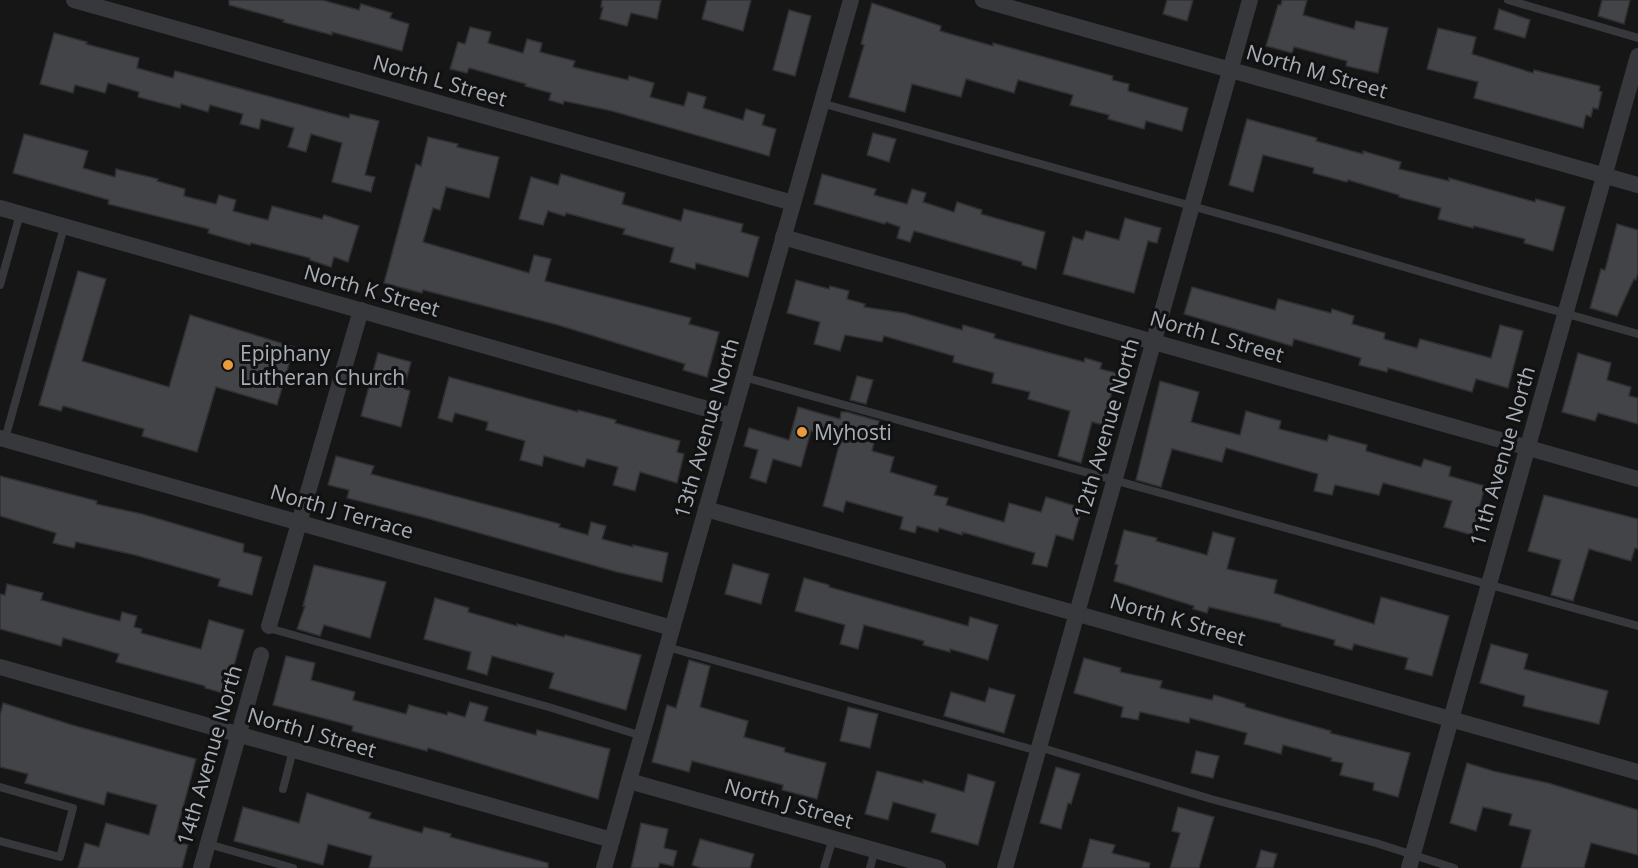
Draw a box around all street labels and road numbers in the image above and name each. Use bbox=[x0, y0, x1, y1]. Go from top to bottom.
street label: North M Street bbox=[1243, 37, 1391, 105]
street label: North L Street bbox=[370, 48, 510, 112]
street label: North K Street bbox=[301, 257, 443, 323]
street label: North L Street bbox=[1147, 304, 1287, 368]
street label: 13th Avenue North bbox=[667, 335, 745, 521]
street label: 12th Avenue North bbox=[1067, 335, 1145, 521]
street label: 11th Avenue North bbox=[1463, 363, 1541, 549]
street label: North J Terrace bbox=[267, 477, 417, 545]
street label: North K Street bbox=[1107, 586, 1249, 652]
street label: 14th Avenue North bbox=[170, 662, 248, 848]
street label: North J Street bbox=[244, 700, 380, 764]
street label: North J Street bbox=[721, 771, 857, 835]

